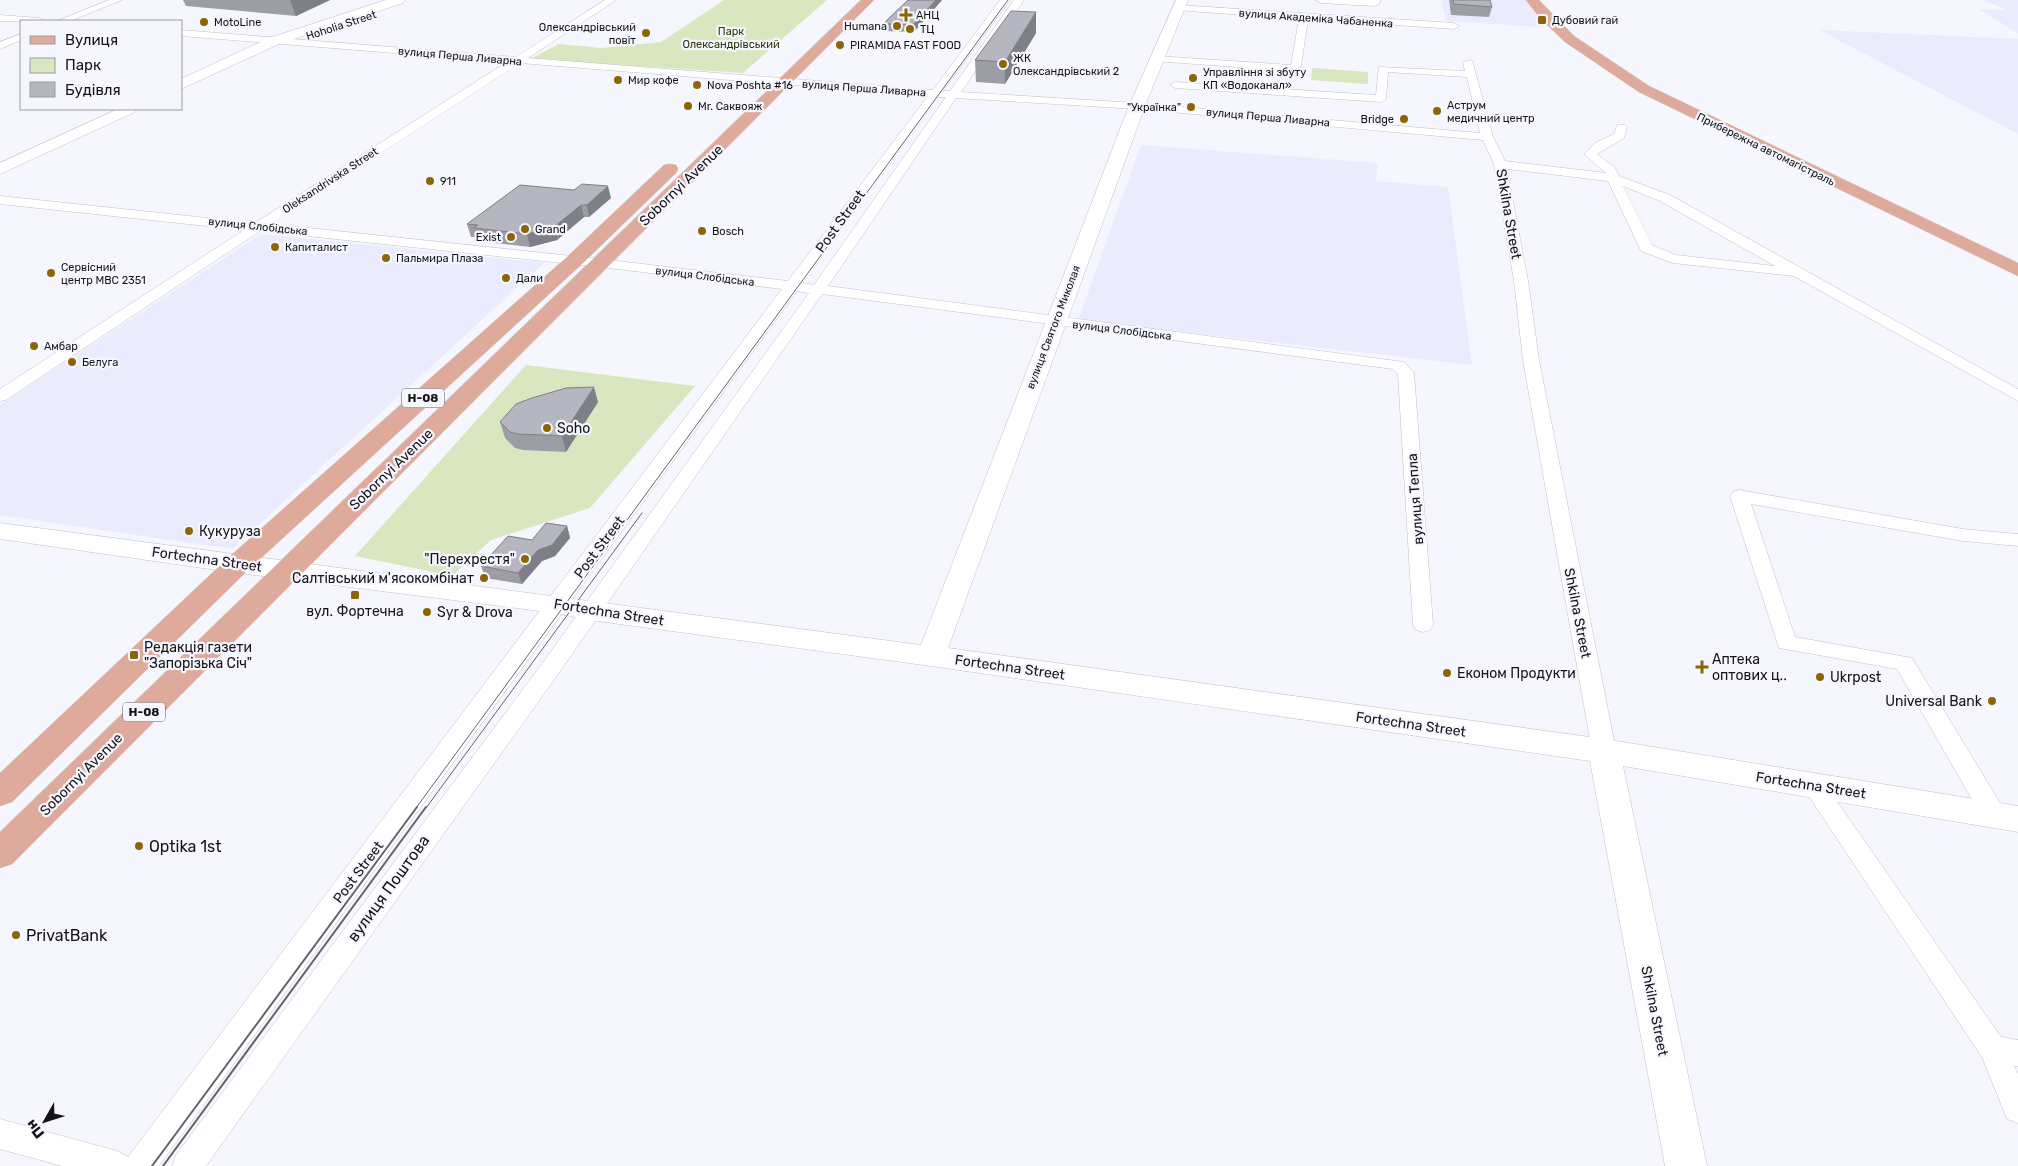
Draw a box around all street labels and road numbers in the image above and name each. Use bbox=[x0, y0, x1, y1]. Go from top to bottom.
street label: вулиця Академіка Чабаненка bbox=[1238, 7, 1394, 30]
street label: Hoholia Street bbox=[304, 8, 379, 43]
street label: вулиця Перша Ливарна bbox=[397, 45, 523, 68]
street label: вулиця Перша Ливарна bbox=[801, 78, 926, 99]
street label: вулиця Перша Ливарна bbox=[1205, 106, 1331, 129]
street label: Прибережна автомагістраль bbox=[1695, 110, 1837, 189]
street label: Sobornyi Avenue bbox=[636, 141, 727, 230]
street label: Oleksandrivska Street bbox=[280, 144, 381, 216]
street label: Shkilna Street bbox=[1492, 168, 1525, 261]
street label: Post Street bbox=[812, 186, 869, 256]
street label: вулиця Слобідська bbox=[208, 215, 308, 238]
street label: вулиця Слобідська bbox=[655, 264, 755, 289]
street label: вулиця Святого Миколая bbox=[1024, 264, 1083, 391]
street label: вулиця Слобідська bbox=[1072, 318, 1172, 343]
road number: Н-08 bbox=[402, 388, 444, 408]
street label: Sobornyi Avenue bbox=[346, 425, 437, 514]
street label: вулиця Тепла bbox=[1404, 453, 1427, 545]
street label: Post Street bbox=[571, 512, 629, 582]
street label: Fortechna Street bbox=[151, 543, 264, 576]
street label: Shkilna Street bbox=[1560, 567, 1595, 660]
street label: Fortechna Street bbox=[553, 595, 666, 630]
street label: Fortechna Street bbox=[954, 651, 1067, 684]
road number: Н-08 bbox=[123, 702, 165, 722]
street label: Fortechna Street bbox=[1355, 708, 1468, 741]
street label: Sobornyi Avenue bbox=[36, 729, 126, 819]
street label: Fortechna Street bbox=[1755, 768, 1868, 803]
street label: вулиця Поштова bbox=[343, 831, 433, 945]
street label: Post Street bbox=[330, 837, 388, 907]
street label: Shkilna Street bbox=[1637, 965, 1672, 1058]

